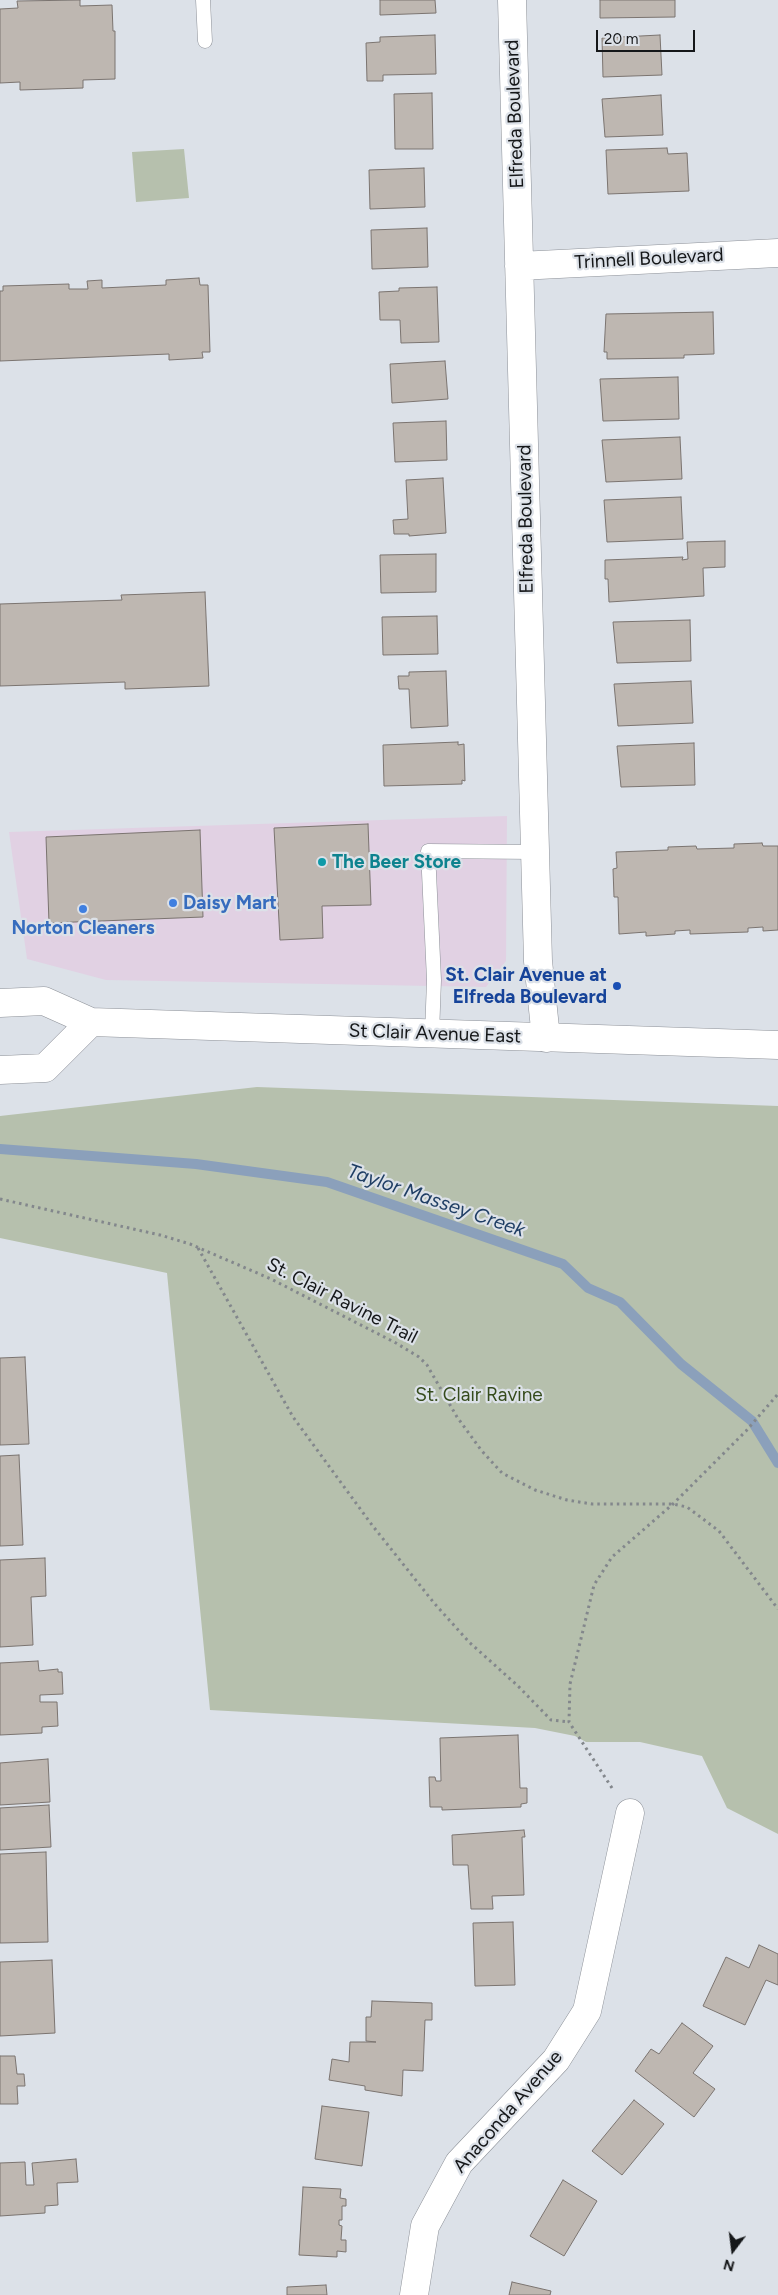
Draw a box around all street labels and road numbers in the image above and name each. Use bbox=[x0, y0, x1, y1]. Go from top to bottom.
street label: Elfreda Boulevard bbox=[501, 39, 529, 189]
street label: Trinnell Boulevard bbox=[574, 244, 724, 274]
street label: Elfreda Boulevard bbox=[513, 444, 539, 594]
street label: St Clair Avenue East bbox=[348, 1020, 522, 1048]
street label: St. Clair Ravine Trail bbox=[263, 1253, 421, 1349]
street label: Anaconda Avenue bbox=[449, 2046, 567, 2178]

